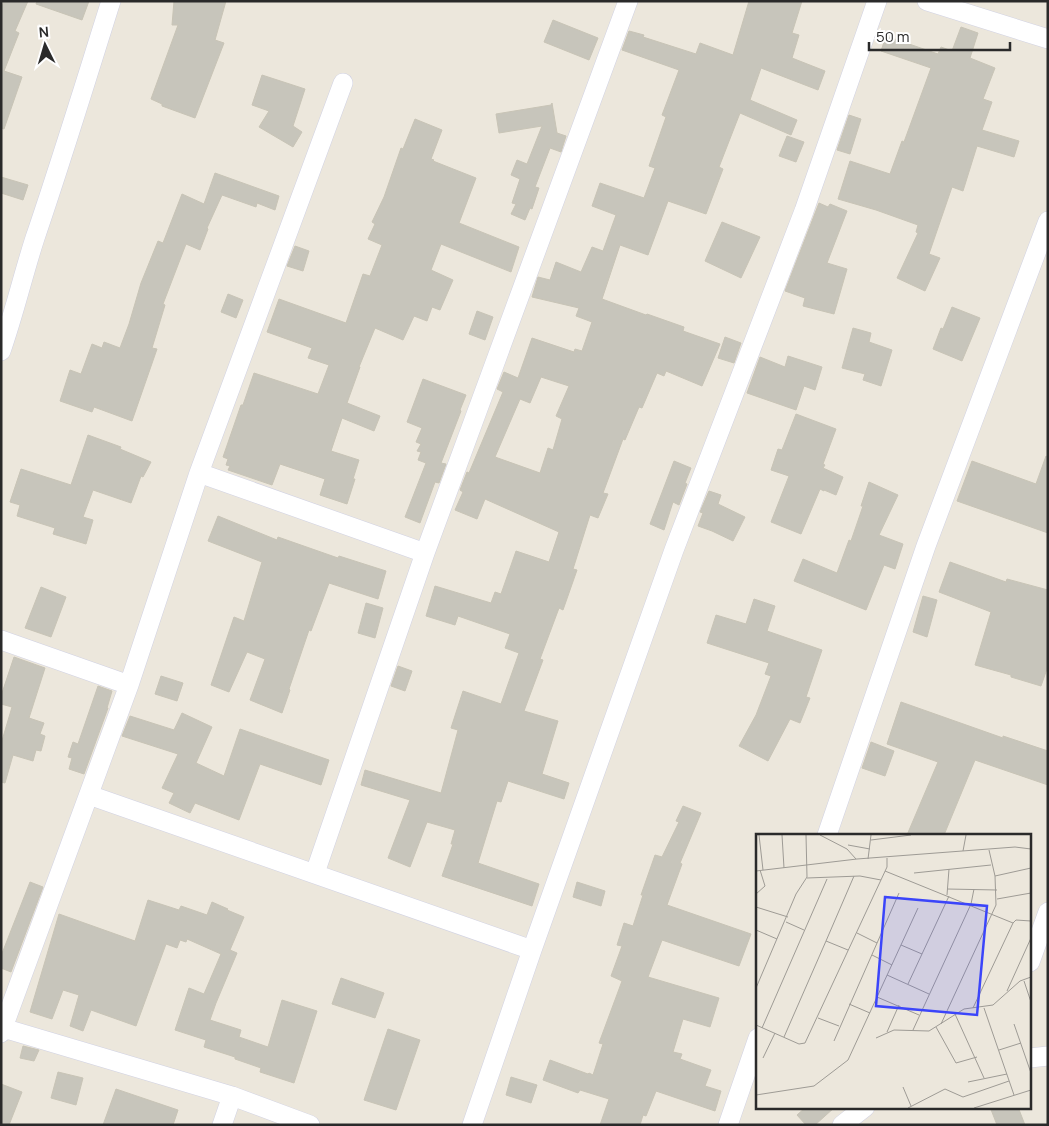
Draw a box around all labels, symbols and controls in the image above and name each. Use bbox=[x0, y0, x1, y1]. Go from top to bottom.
north arrow bbox=[20, 20, 70, 70]
scale bar bbox=[869, 20, 1010, 52]
text: N bbox=[38, 22, 50, 41]
text: 50 m bbox=[876, 26, 910, 47]
inset map bbox=[756, 834, 1032, 1108]

